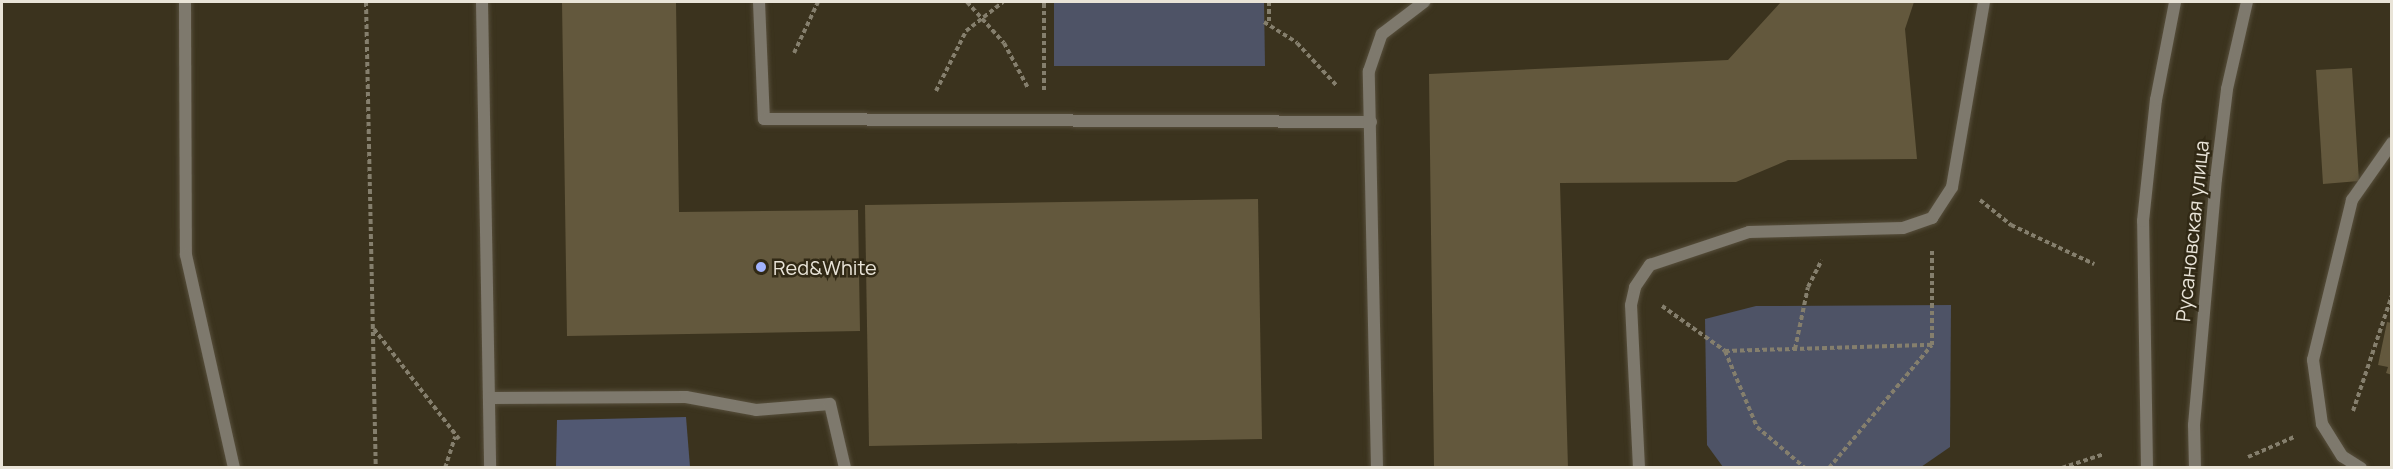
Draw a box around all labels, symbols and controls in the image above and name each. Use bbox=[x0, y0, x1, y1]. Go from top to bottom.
street label: Русановская улица bbox=[2171, 139, 2213, 323]
place label: Red&White bbox=[773, 255, 877, 279]
marker: Red&White bbox=[754, 260, 768, 274]

